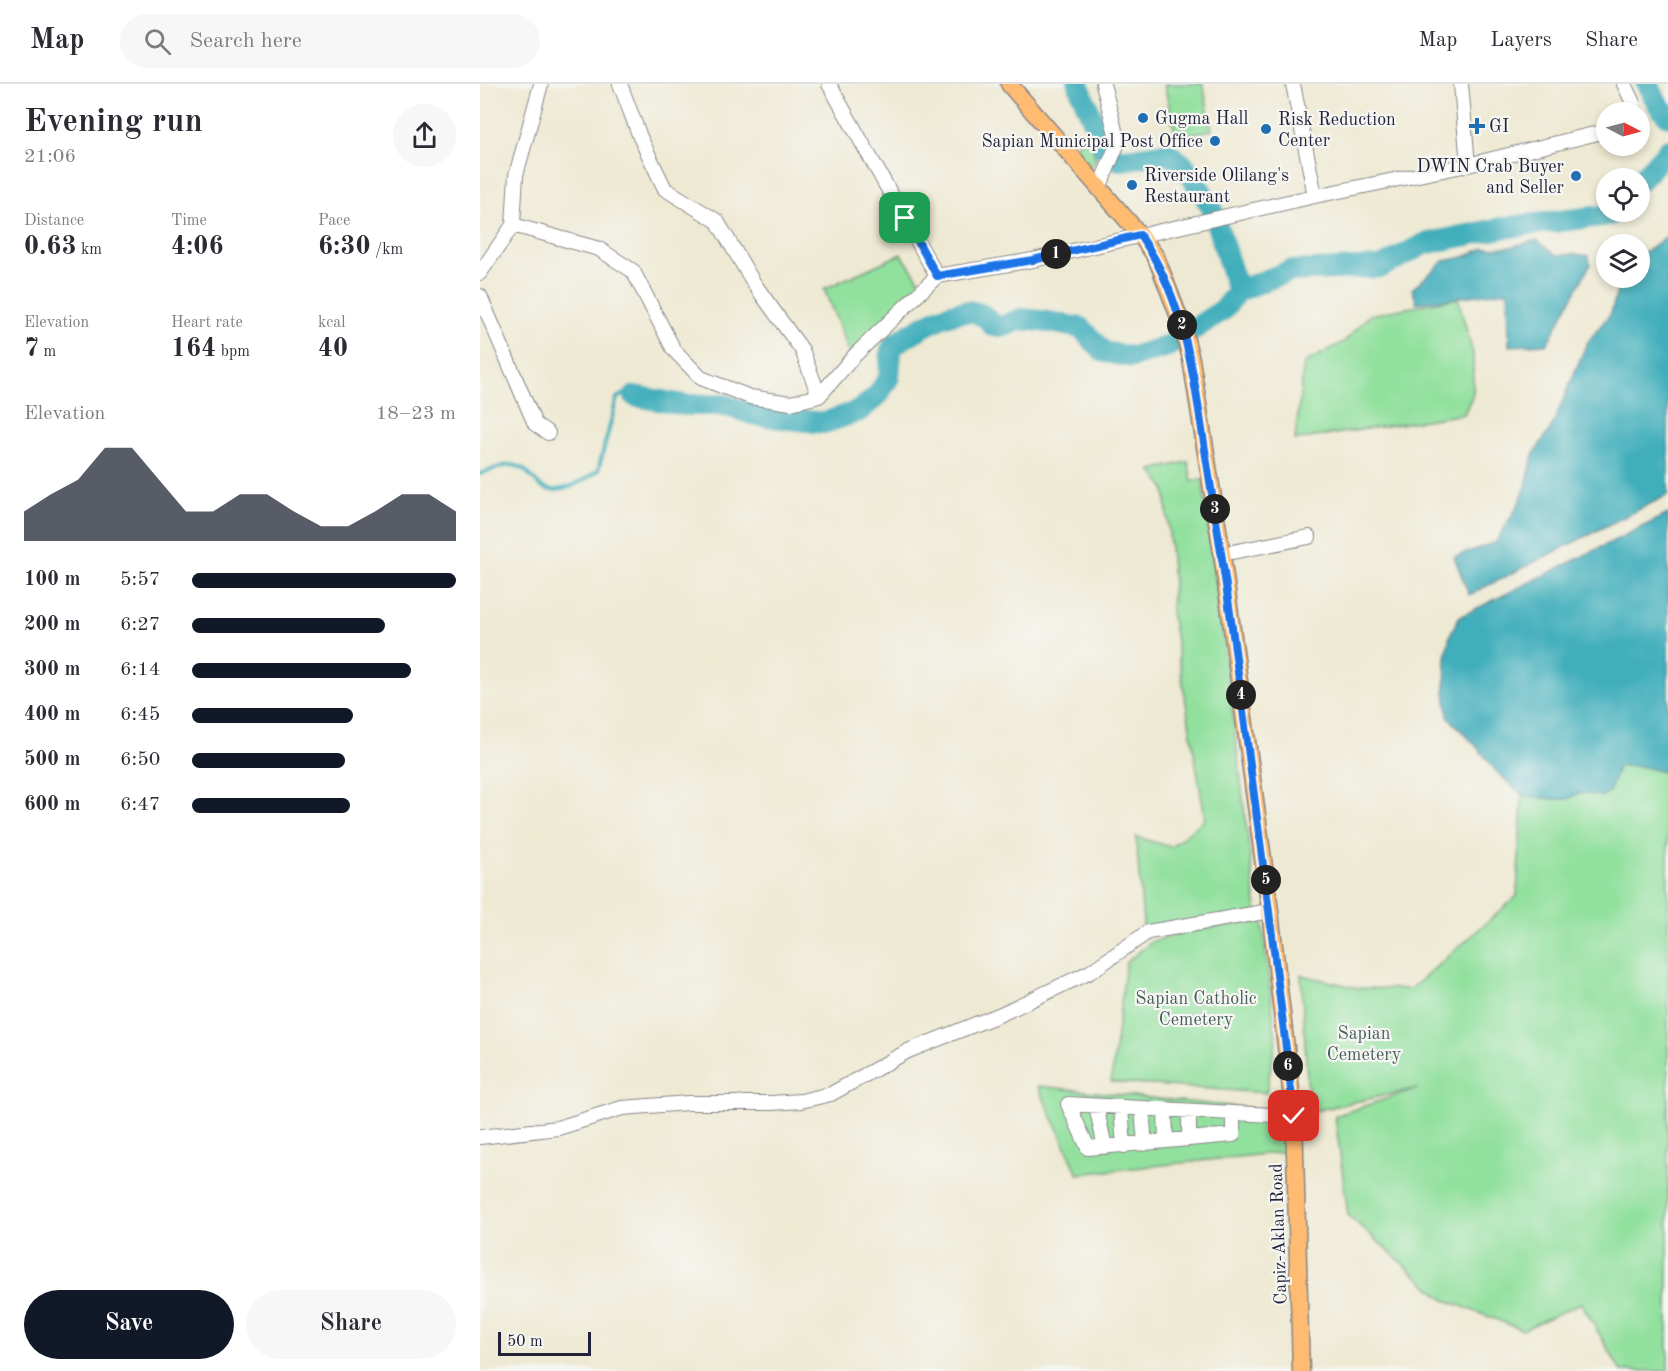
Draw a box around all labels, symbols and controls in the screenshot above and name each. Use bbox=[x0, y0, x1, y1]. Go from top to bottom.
search box bbox=[120, 14, 540, 68]
icon: search bbox=[141, 25, 174, 58]
text: Map bbox=[30, 27, 84, 55]
text: Search here bbox=[189, 30, 302, 52]
text: Map bbox=[1418, 30, 1457, 51]
text: Layers bbox=[1490, 30, 1552, 51]
text: Share bbox=[1585, 30, 1638, 51]
north arrow bbox=[1596, 102, 1650, 156]
map controls bbox=[1596, 102, 1650, 288]
button: share bbox=[393, 104, 456, 167]
text: Evening run bbox=[24, 106, 203, 139]
place label: Gugma Hall bbox=[1155, 110, 1248, 128]
marker: Gugma Hall bbox=[1136, 111, 1150, 125]
place label: Risk Reduction Center bbox=[1278, 111, 1396, 150]
place label: GI bbox=[1489, 118, 1509, 136]
marker: GI bbox=[1470, 119, 1484, 133]
marker: Risk Reduction Center bbox=[1259, 122, 1273, 136]
place label: Sapian Municipal Post Office bbox=[981, 133, 1203, 151]
marker: Sapian Municipal Post Office bbox=[1208, 134, 1222, 148]
text: 21:06 bbox=[24, 147, 76, 167]
place label: DWIN Crab Buyer and Seller bbox=[1417, 158, 1565, 197]
place label: Riverside Olilang's Restaurant bbox=[1144, 167, 1289, 206]
button: locate bbox=[1596, 168, 1650, 222]
marker: DWIN Crab Buyer and Seller bbox=[1569, 169, 1583, 183]
marker: Riverside Olilang's Restaurant bbox=[1125, 178, 1139, 192]
pin bbox=[879, 192, 930, 243]
icon: arrive bbox=[888, 201, 921, 234]
text: Distance bbox=[24, 213, 84, 229]
text: Time bbox=[171, 213, 207, 229]
text: Pace bbox=[318, 213, 350, 229]
text: 0.63 bbox=[24, 234, 77, 260]
text: 4:06 bbox=[171, 234, 224, 260]
text: 6:30 bbox=[318, 234, 371, 260]
button: layers bbox=[1596, 234, 1650, 288]
pin: 1 bbox=[1041, 239, 1071, 269]
text: km bbox=[77, 242, 102, 258]
text: /km bbox=[371, 242, 403, 258]
text: 1 bbox=[1051, 246, 1061, 262]
pin: 2 bbox=[1167, 310, 1197, 340]
text: Elevation bbox=[24, 315, 89, 331]
text: Heart rate bbox=[171, 315, 243, 331]
text: kcal bbox=[318, 315, 346, 331]
text: 2 bbox=[1177, 317, 1187, 333]
text: 7 bbox=[24, 336, 39, 362]
text: 164 bbox=[171, 336, 216, 362]
text: 40 bbox=[318, 336, 348, 362]
text: m bbox=[39, 344, 56, 360]
text: bpm bbox=[216, 344, 250, 360]
text: Elevation bbox=[24, 404, 105, 424]
text: 18–23 m bbox=[376, 404, 456, 424]
pin: 3 bbox=[1200, 494, 1230, 524]
text: 3 bbox=[1210, 501, 1220, 517]
text: 100 m bbox=[24, 570, 80, 590]
text: 5:57 bbox=[120, 570, 160, 590]
text: 200 m bbox=[24, 615, 80, 635]
text: 6:27 bbox=[120, 615, 160, 635]
text: 300 m bbox=[24, 660, 80, 680]
text: 6:14 bbox=[120, 660, 160, 680]
pin: 4 bbox=[1226, 680, 1256, 710]
text: 4 bbox=[1236, 687, 1246, 703]
text: 400 m bbox=[24, 705, 80, 725]
text: 6:45 bbox=[120, 705, 160, 725]
text: 500 m bbox=[24, 750, 80, 770]
text: 6:50 bbox=[120, 750, 160, 770]
text: 600 m bbox=[24, 795, 80, 815]
text: 6:47 bbox=[120, 795, 160, 815]
pin: 5 bbox=[1251, 865, 1281, 895]
text: 5 bbox=[1261, 872, 1271, 888]
park label: Sapian Catholic Cemetery bbox=[1135, 990, 1257, 1029]
park label: Sapian Cemetery bbox=[1327, 1025, 1402, 1064]
pin: 6 bbox=[1273, 1051, 1303, 1081]
text: 6 bbox=[1283, 1058, 1293, 1074]
pin bbox=[1268, 1090, 1319, 1141]
icon: check bbox=[1277, 1099, 1310, 1132]
street label: Capiz-Aklan Road bbox=[1268, 1163, 1290, 1305]
button: Save bbox=[24, 1290, 234, 1359]
button: Share bbox=[246, 1290, 456, 1359]
scale bar bbox=[498, 1329, 591, 1356]
text: 50 m bbox=[507, 1334, 543, 1350]

